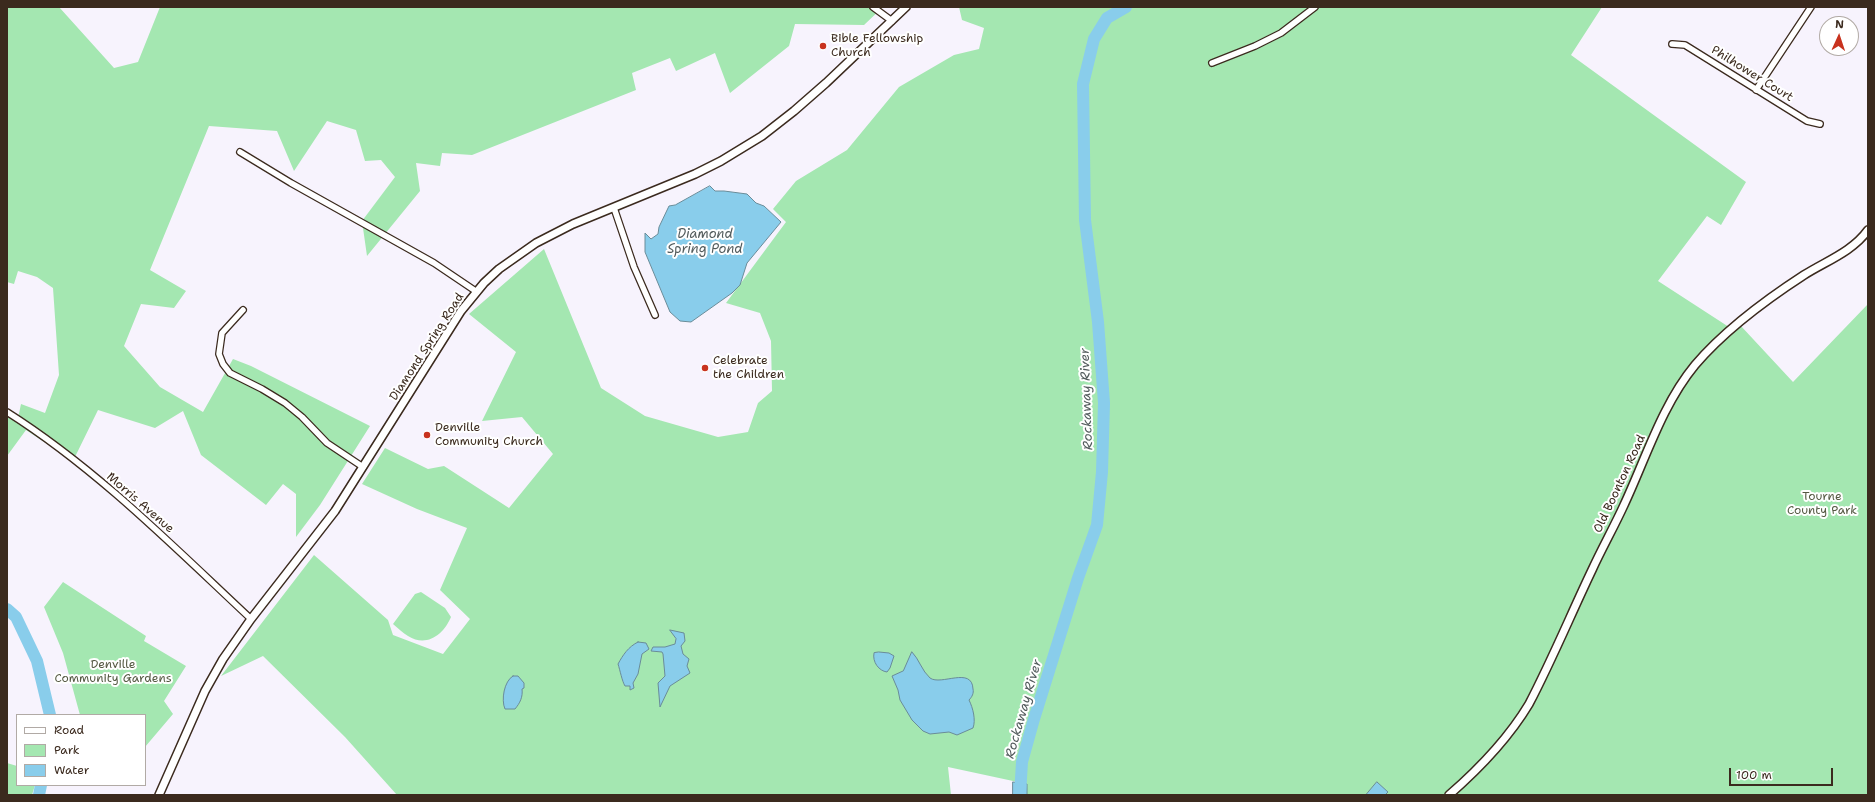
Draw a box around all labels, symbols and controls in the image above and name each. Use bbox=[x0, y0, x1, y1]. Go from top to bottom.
north arrow bbox=[1819, 16, 1859, 56]
text: N bbox=[1835, 17, 1844, 32]
place label: Bible Fellowship Church bbox=[831, 32, 923, 60]
marker: Bible Fellowship Church bbox=[818, 41, 828, 51]
street label: Philhower Court bbox=[1708, 43, 1796, 105]
water label: Diamond Spring Pond bbox=[667, 227, 743, 258]
street label: Diamond Spring Road bbox=[387, 290, 467, 404]
water label: Rockaway River bbox=[1077, 348, 1097, 450]
place label: Celebrate the Children bbox=[713, 354, 784, 382]
marker: Celebrate the Children bbox=[700, 363, 710, 373]
place label: Denville Community Church bbox=[435, 421, 543, 449]
marker: Denville Community Church bbox=[422, 430, 432, 440]
street label: Old Boonton Road bbox=[1591, 433, 1649, 535]
street label: Morris Avenue bbox=[103, 470, 177, 536]
park label: Tourne County Park bbox=[1787, 490, 1857, 518]
park label: Denville Community Gardens bbox=[54, 658, 172, 686]
water label: Rockaway River bbox=[1002, 658, 1046, 760]
legend bbox=[16, 714, 146, 786]
text: Road bbox=[54, 722, 84, 738]
text: Park bbox=[54, 742, 80, 758]
scale bar bbox=[1731, 760, 1835, 786]
text: Water bbox=[54, 762, 89, 778]
text: 100 m bbox=[1736, 767, 1772, 783]

